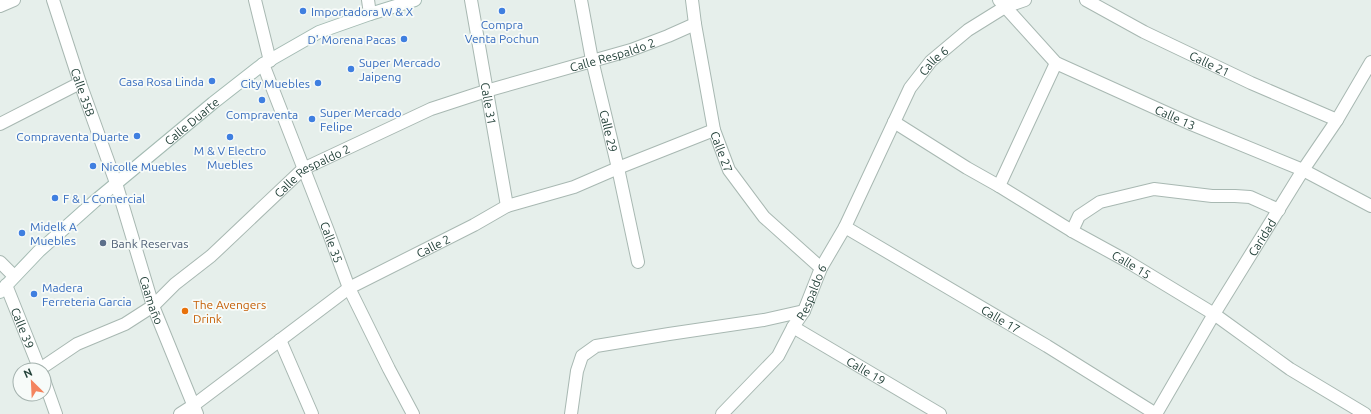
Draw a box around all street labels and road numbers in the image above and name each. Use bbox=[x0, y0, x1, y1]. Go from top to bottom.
street label: Calle Respaldo 2 bbox=[568, 35, 657, 74]
street label: Calle 6 bbox=[916, 43, 951, 78]
street label: Calle 21 bbox=[1188, 48, 1232, 78]
street label: Calle 35B bbox=[69, 66, 98, 118]
street label: Calle 31 bbox=[479, 81, 499, 126]
street label: Calle Duarte bbox=[162, 95, 221, 147]
street label: Calle 13 bbox=[1153, 102, 1197, 132]
street label: Calle 29 bbox=[598, 109, 620, 153]
street label: Calle 27 bbox=[709, 129, 736, 174]
street label: Calle Respaldo 2 bbox=[271, 141, 352, 200]
street label: Caridad bbox=[1245, 216, 1278, 258]
street label: Calle 35 bbox=[318, 220, 346, 264]
street label: Calle 2 bbox=[414, 232, 452, 260]
street label: Calle 15 bbox=[1110, 248, 1153, 281]
street label: Respaldo 6 bbox=[793, 261, 829, 322]
street label: Caamaño bbox=[138, 274, 166, 326]
street label: Calle 17 bbox=[979, 302, 1023, 335]
street label: Calle 39 bbox=[9, 305, 37, 350]
street label: Calle 19 bbox=[844, 354, 888, 387]

